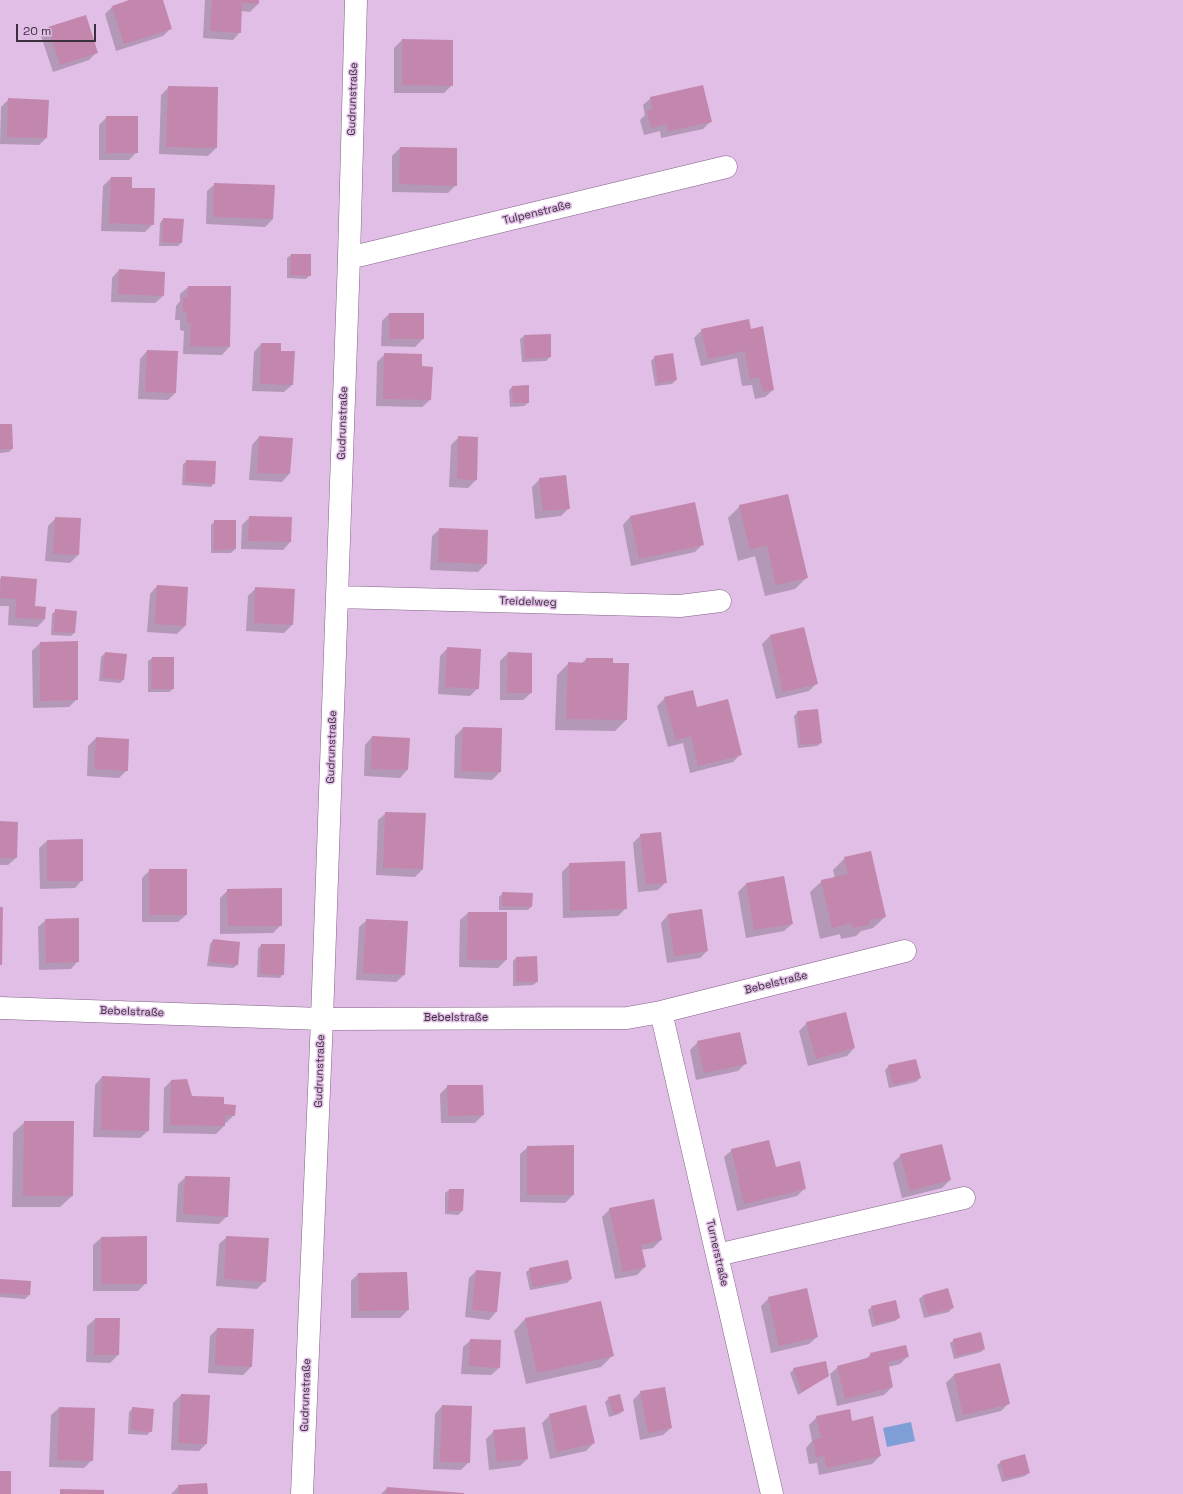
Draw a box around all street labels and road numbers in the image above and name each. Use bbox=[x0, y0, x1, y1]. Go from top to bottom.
street label: Gudrunstraße bbox=[345, 62, 361, 136]
street label: Tulpenstraße bbox=[502, 198, 572, 228]
street label: Gudrunstraße bbox=[335, 386, 351, 460]
street label: Treidelweg bbox=[499, 594, 557, 610]
street label: Gudrunstraße bbox=[324, 710, 340, 784]
street label: Bebelstraße bbox=[743, 969, 809, 997]
street label: Bebelstraße bbox=[100, 1004, 164, 1020]
street label: Bebelstraße bbox=[424, 1011, 488, 1025]
street label: Gudrunstraße bbox=[312, 1034, 328, 1108]
street label: Turnerstraße bbox=[703, 1218, 731, 1288]
street label: Gudrunstraße bbox=[298, 1358, 314, 1432]

